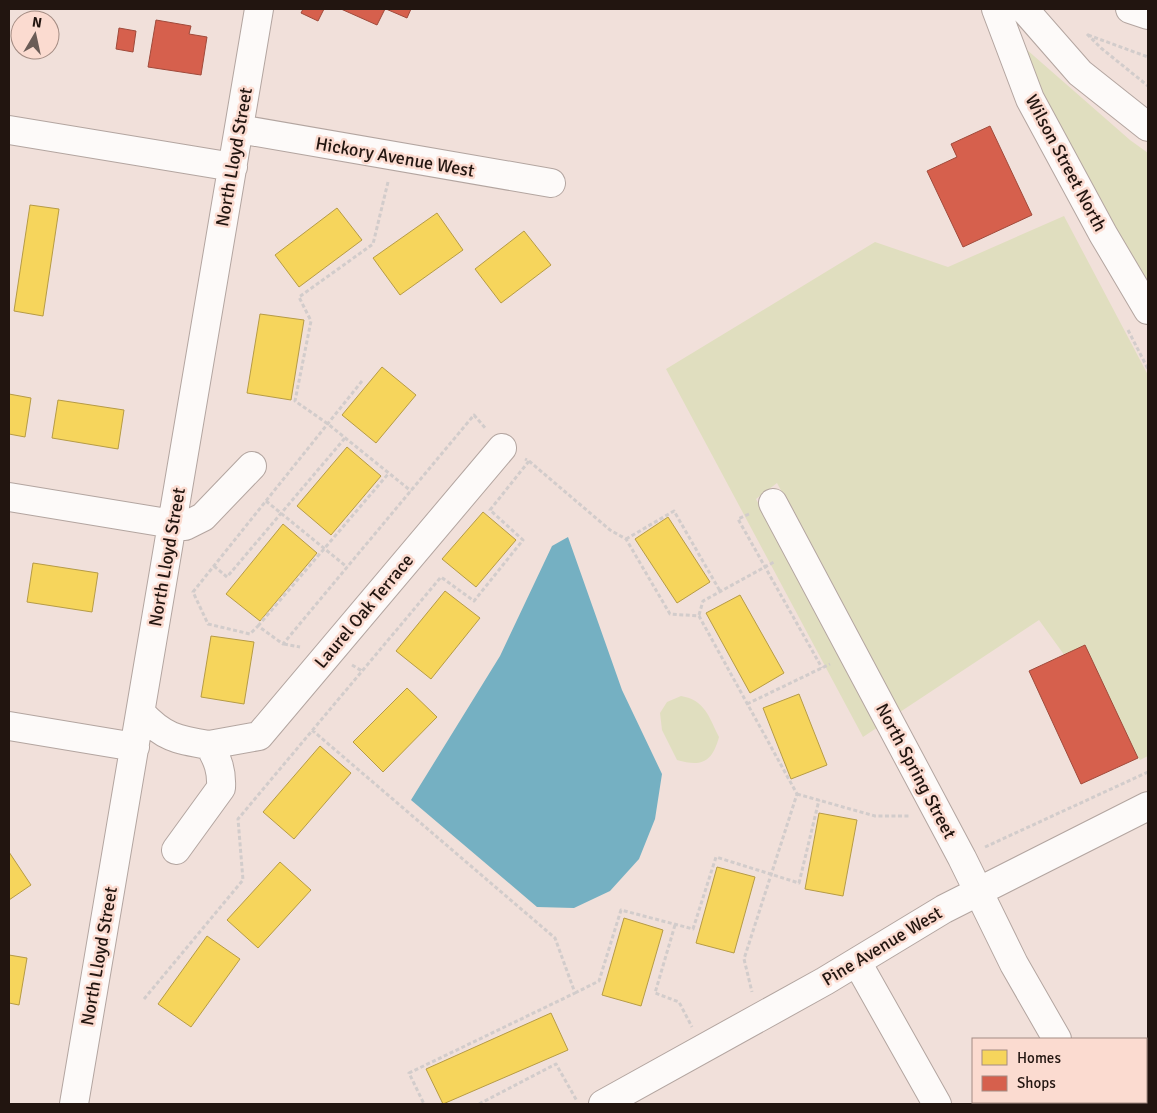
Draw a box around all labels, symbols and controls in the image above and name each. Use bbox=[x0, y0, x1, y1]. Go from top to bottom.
north arrow bbox=[10, 10, 60, 60]
text: N bbox=[31, 13, 43, 32]
street label: North Lloyd Street bbox=[211, 86, 257, 228]
street label: Wilson Street North bbox=[1021, 91, 1111, 235]
street label: Hickory Avenue West bbox=[314, 132, 476, 182]
street label: North Lloyd Street bbox=[144, 486, 190, 628]
street label: Laurel Oak Terrace bbox=[310, 549, 418, 673]
street label: North Spring Street bbox=[871, 700, 961, 842]
street label: North Lloyd Street bbox=[76, 885, 122, 1027]
street label: Pine Avenue West bbox=[818, 902, 946, 990]
legend bbox=[972, 1038, 1147, 1103]
text: Homes bbox=[1017, 1049, 1061, 1067]
text: Shops bbox=[1017, 1074, 1056, 1092]

